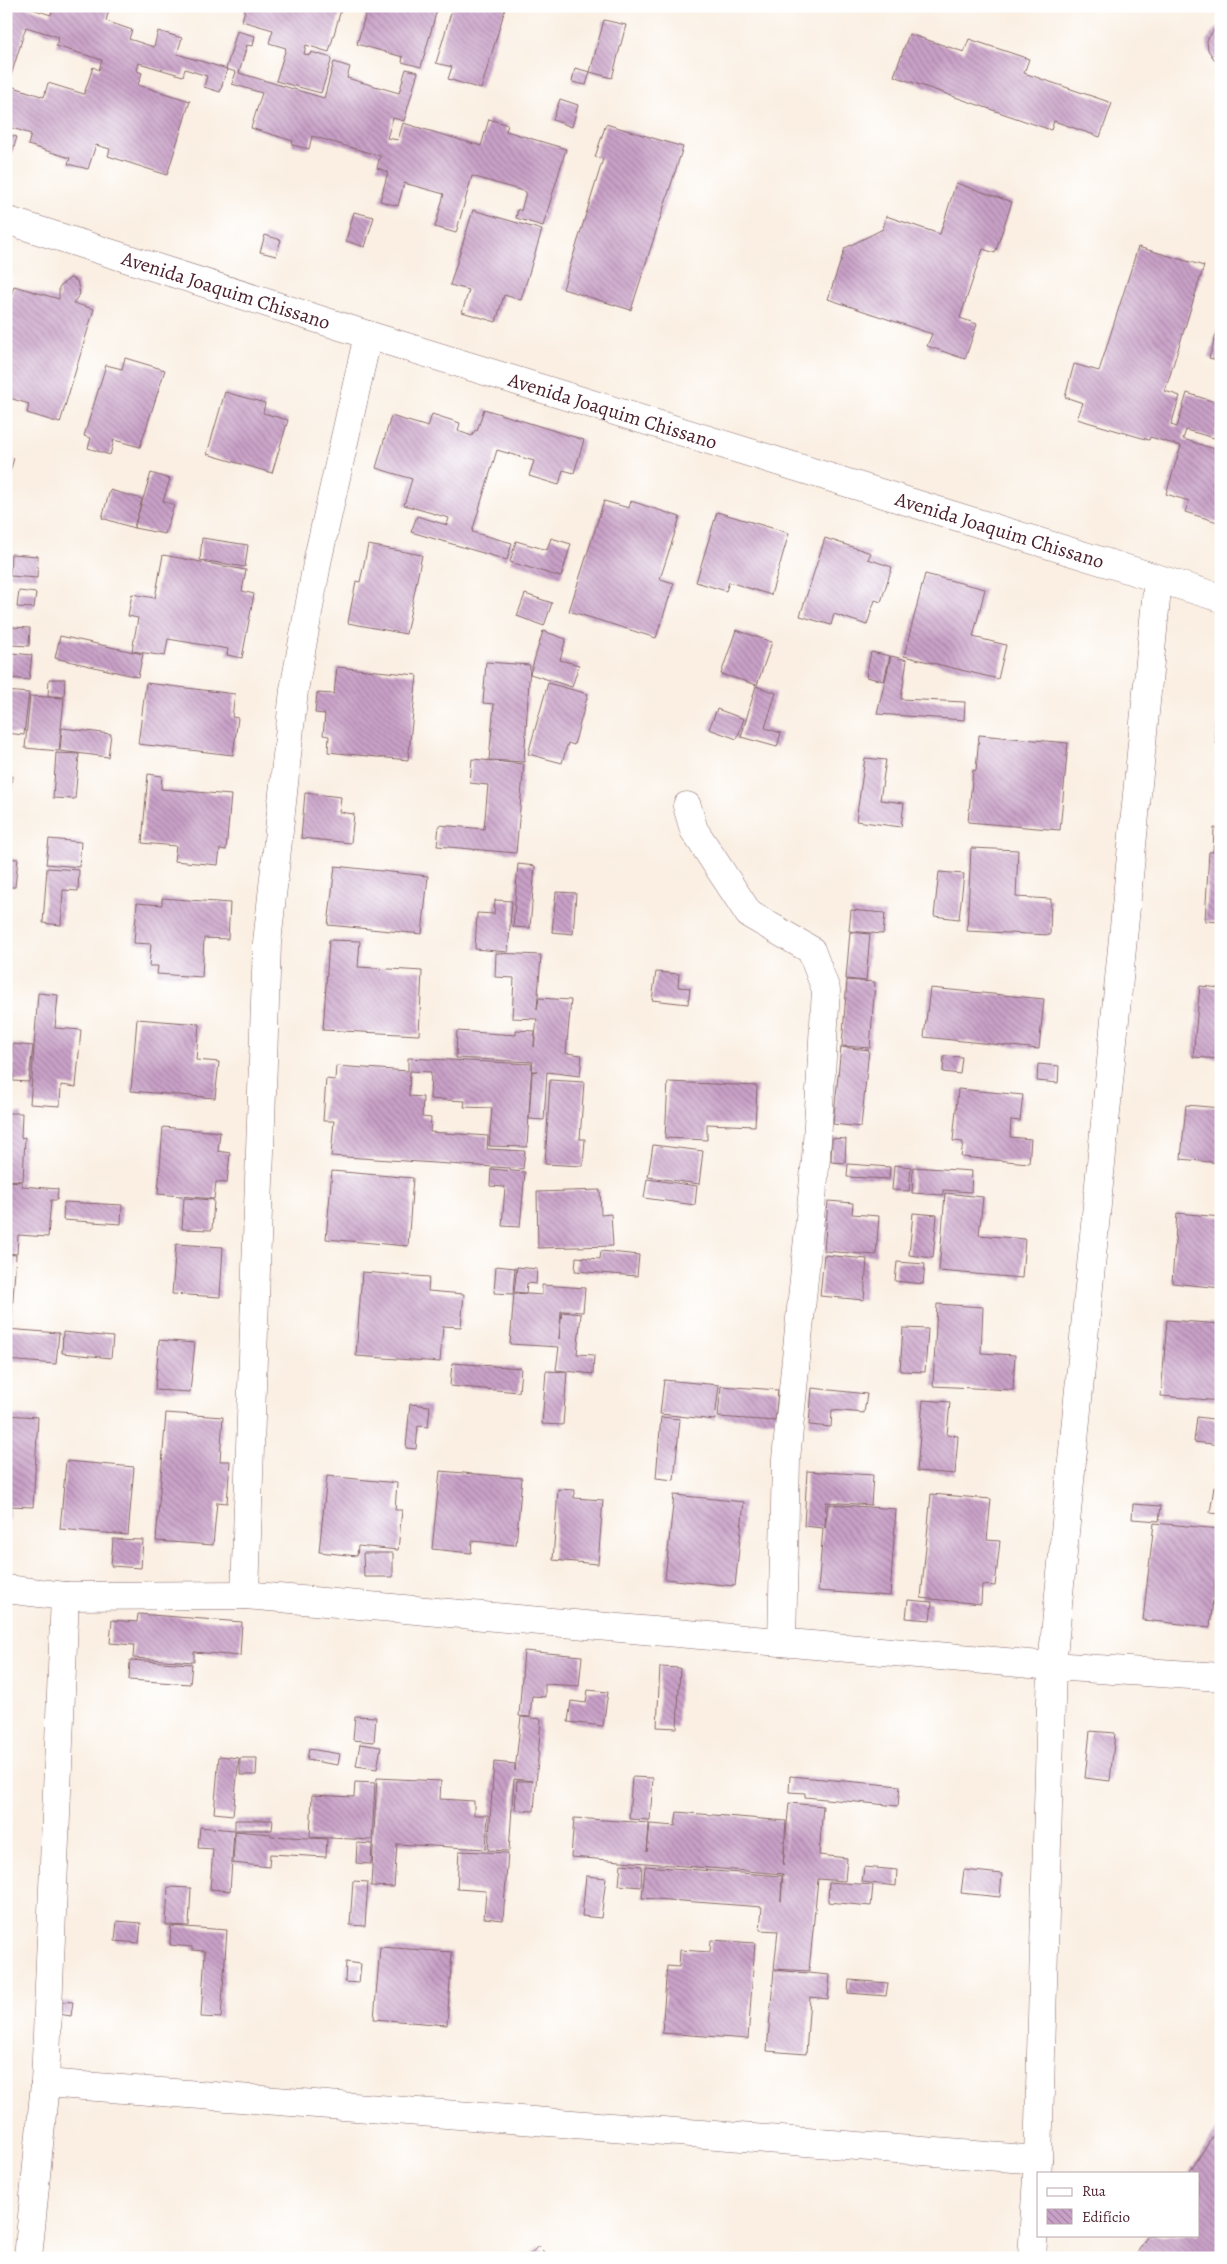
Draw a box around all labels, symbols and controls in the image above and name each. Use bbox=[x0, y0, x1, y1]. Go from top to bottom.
street label: Avenida Joaquim Chissano bbox=[118, 244, 334, 336]
street label: Avenida Joaquim Chissano bbox=[504, 365, 721, 455]
street label: Avenida Joaquim Chissano bbox=[891, 485, 1108, 575]
legend bbox=[1037, 2172, 1200, 2236]
text: Rua bbox=[1082, 2181, 1106, 2201]
text: Edifício bbox=[1082, 2207, 1130, 2227]

